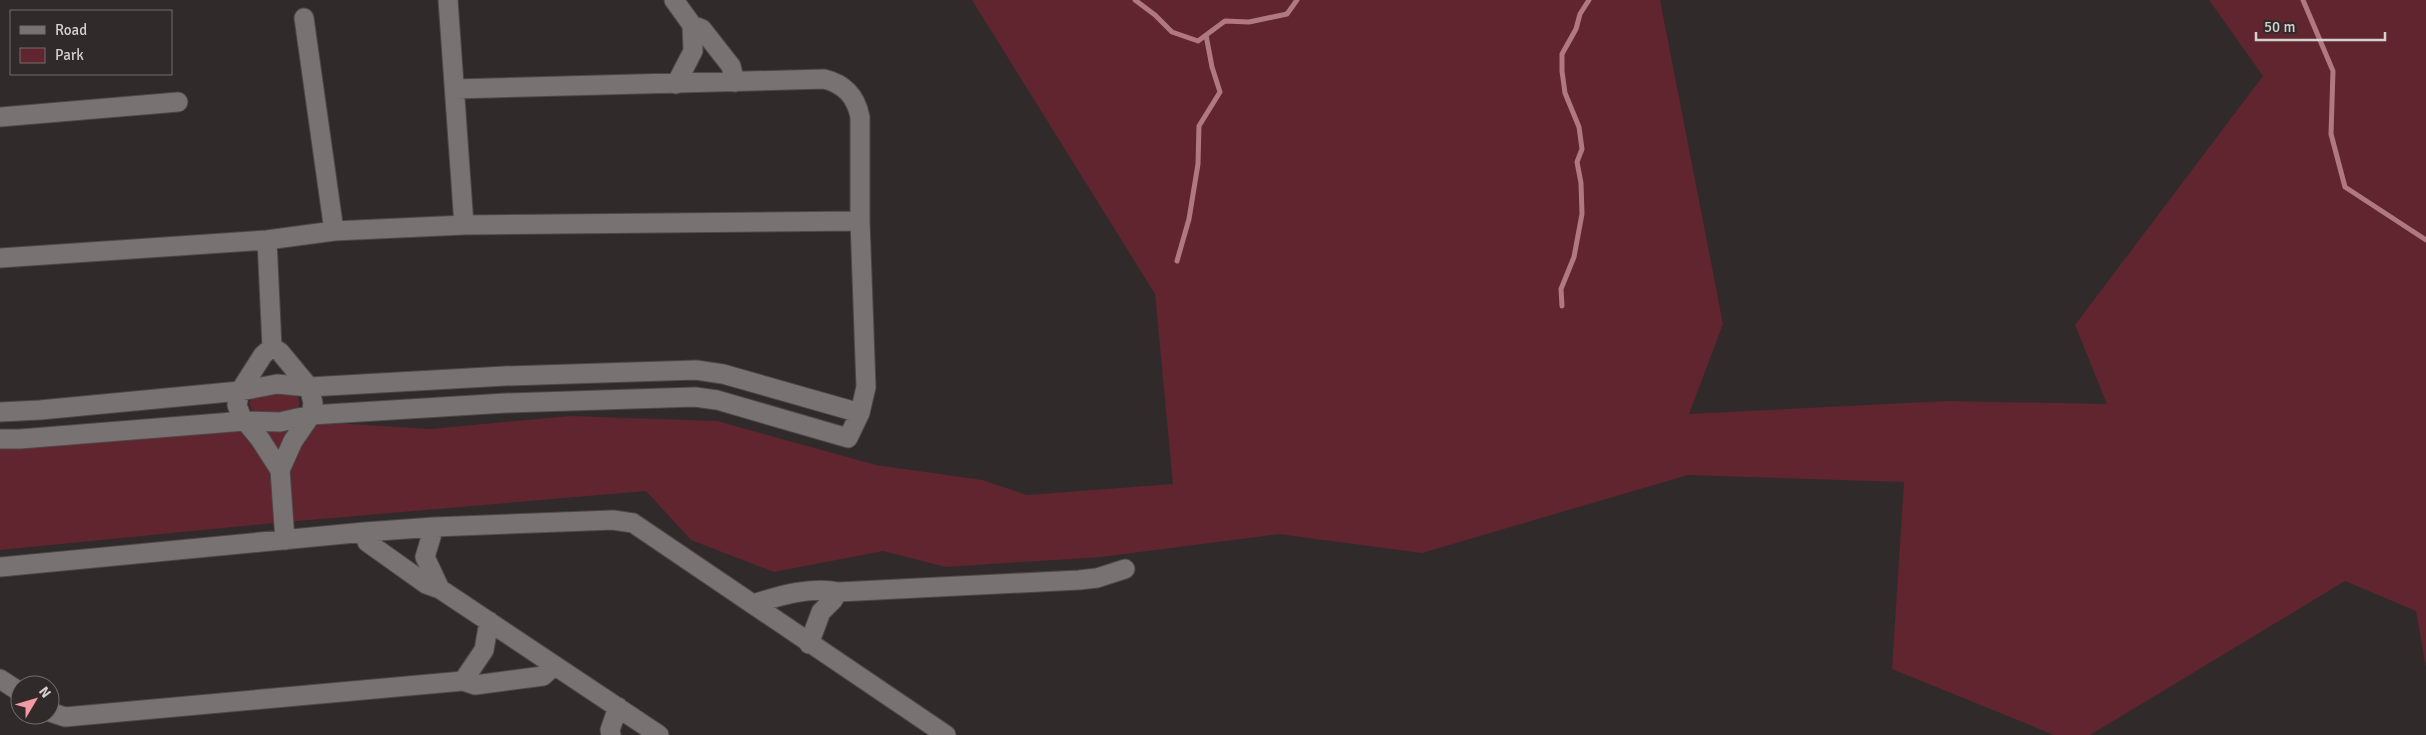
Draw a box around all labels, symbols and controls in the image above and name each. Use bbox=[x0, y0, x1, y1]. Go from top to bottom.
legend bbox=[10, 10, 172, 75]
scale bar bbox=[2256, 10, 2385, 42]
text: 50 m bbox=[2264, 18, 2295, 36]
text: Road bbox=[55, 21, 87, 39]
text: Park bbox=[55, 46, 84, 64]
north arrow bbox=[10, 675, 60, 725]
text: N bbox=[35, 683, 55, 701]

